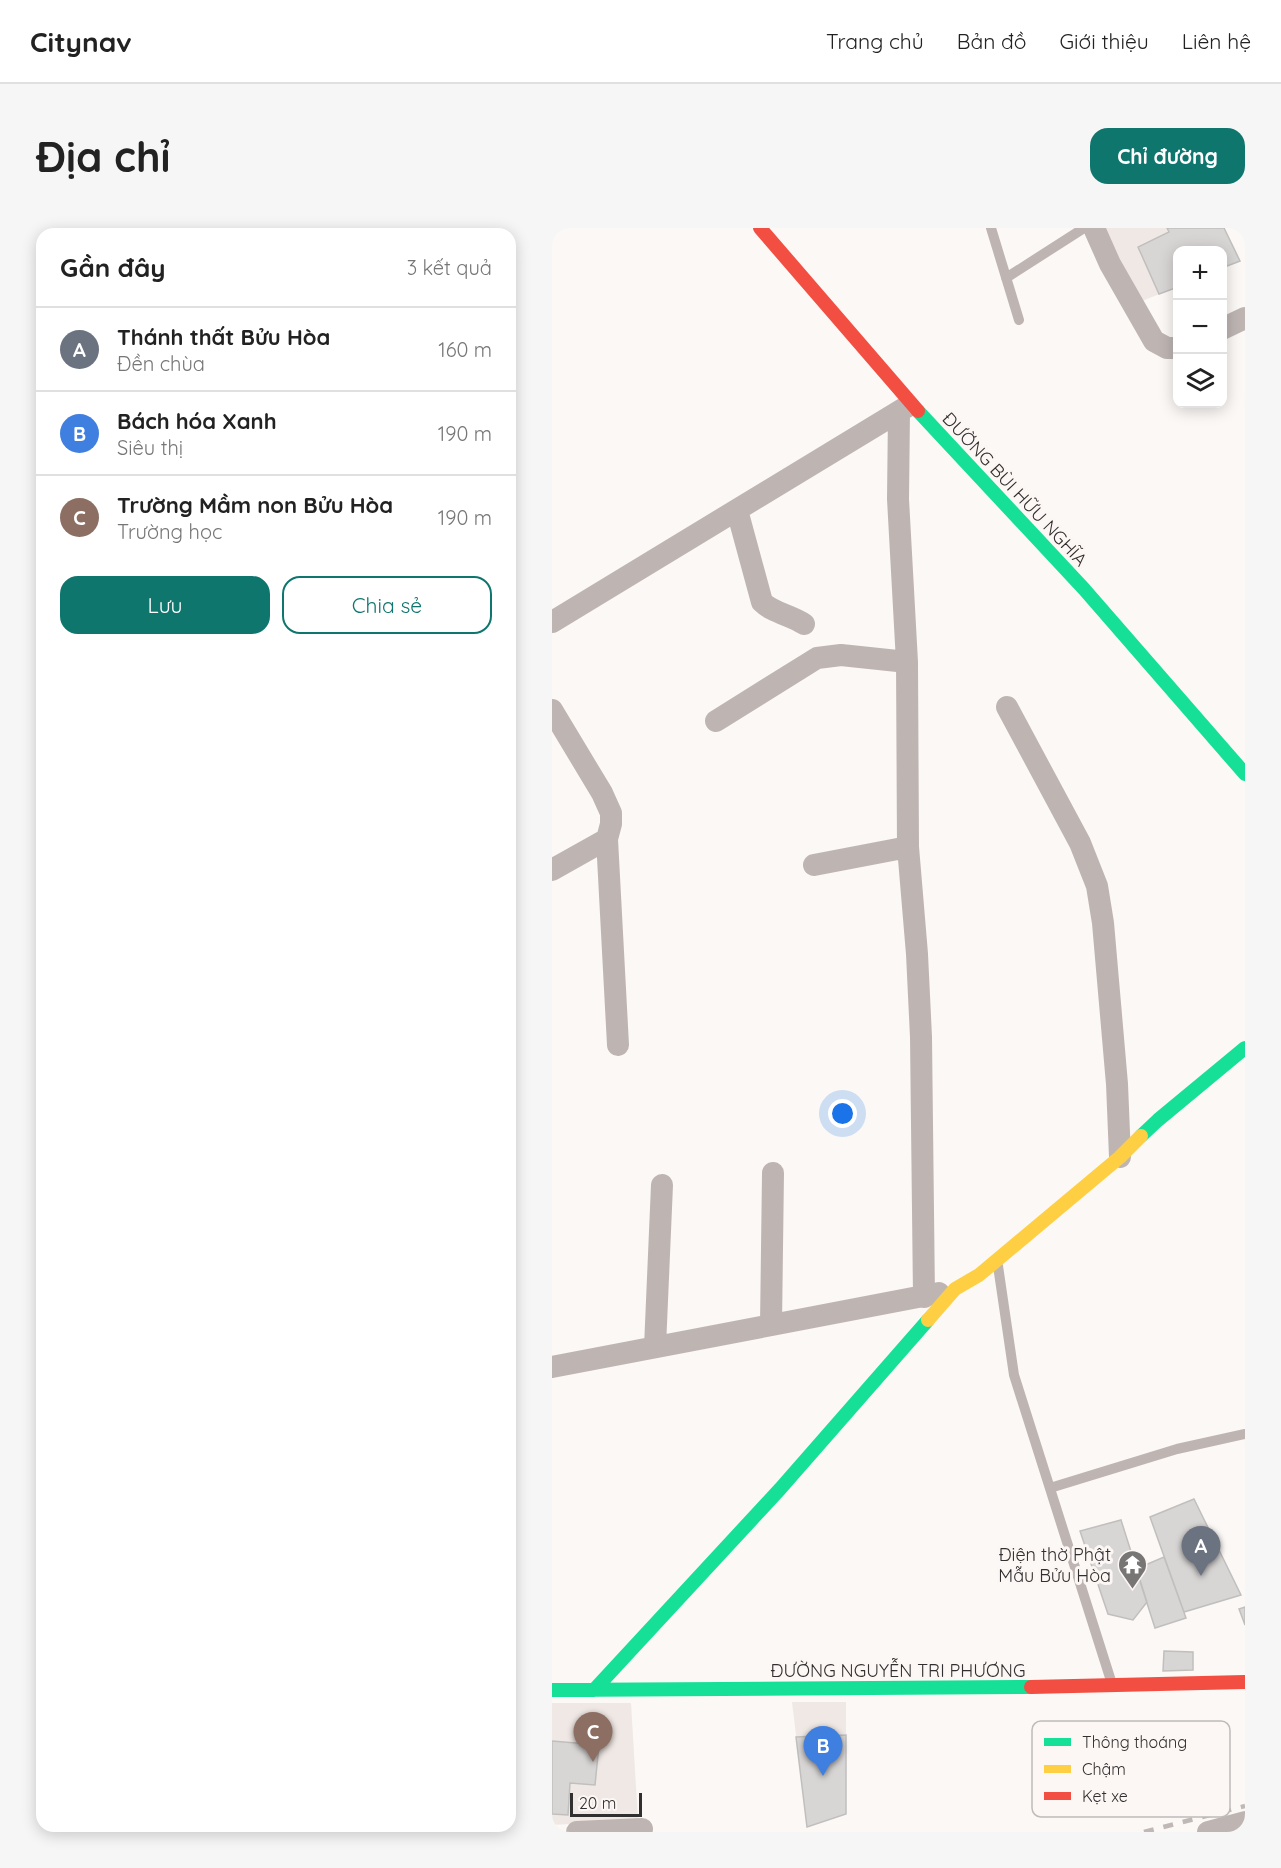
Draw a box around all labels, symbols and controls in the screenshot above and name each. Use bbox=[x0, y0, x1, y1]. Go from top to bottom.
text: Citynav bbox=[30, 24, 132, 59]
text: Trang chủ bbox=[826, 28, 924, 54]
text: Bản đồ bbox=[957, 28, 1026, 54]
text: Giới thiệu bbox=[1059, 28, 1149, 54]
text: Liên hệ bbox=[1182, 28, 1251, 54]
button: Chỉ đường bbox=[1090, 128, 1245, 184]
text: Địa chỉ bbox=[36, 130, 170, 183]
map controls bbox=[1173, 246, 1227, 408]
button: + bbox=[1173, 246, 1227, 300]
text: Gần đây bbox=[60, 251, 165, 284]
text: 3 kết quả bbox=[407, 255, 492, 280]
button: − bbox=[1173, 300, 1227, 354]
text: Thánh thất Bửu Hòa bbox=[117, 323, 330, 351]
text: A bbox=[73, 337, 86, 362]
text: 160 m bbox=[438, 337, 492, 362]
text: Đền chùa bbox=[117, 351, 205, 376]
button: layers bbox=[1173, 354, 1227, 408]
text: Bách hóa Xanh bbox=[117, 407, 277, 435]
street label: ĐƯỜNG BÙI HỮU NGHĨA bbox=[938, 407, 1093, 571]
text: B bbox=[73, 421, 86, 446]
text: 190 m bbox=[438, 421, 492, 446]
text: Siêu thị bbox=[117, 435, 183, 460]
text: Trường Mầm non Bửu Hòa bbox=[117, 491, 393, 519]
text: C bbox=[73, 505, 86, 530]
text: 190 m bbox=[438, 505, 492, 530]
text: Trường học bbox=[117, 519, 222, 544]
button: Lưu bbox=[60, 576, 270, 634]
button: Chia sẻ bbox=[282, 576, 492, 634]
your location bbox=[828, 1099, 857, 1128]
pin: A bbox=[1182, 1526, 1220, 1576]
place label: Điện thờ Phật Mẫu Bửu Hòa bbox=[998, 1543, 1111, 1587]
temple icon: Điện thờ Phật Mẫu Bửu Hòa bbox=[1116, 1548, 1148, 1590]
street label: ĐƯỜNG NGUYỄN TRI PHƯƠNG bbox=[771, 1658, 1025, 1682]
pin: C bbox=[574, 1712, 612, 1762]
legend bbox=[1032, 1721, 1230, 1817]
pin: B bbox=[804, 1726, 842, 1776]
text: Thông thoáng bbox=[1082, 1732, 1187, 1752]
text: Chậm bbox=[1082, 1759, 1126, 1779]
text: Kẹt xe bbox=[1082, 1786, 1128, 1806]
scale bar bbox=[570, 1790, 642, 1818]
text: 20 m bbox=[579, 1793, 616, 1813]

